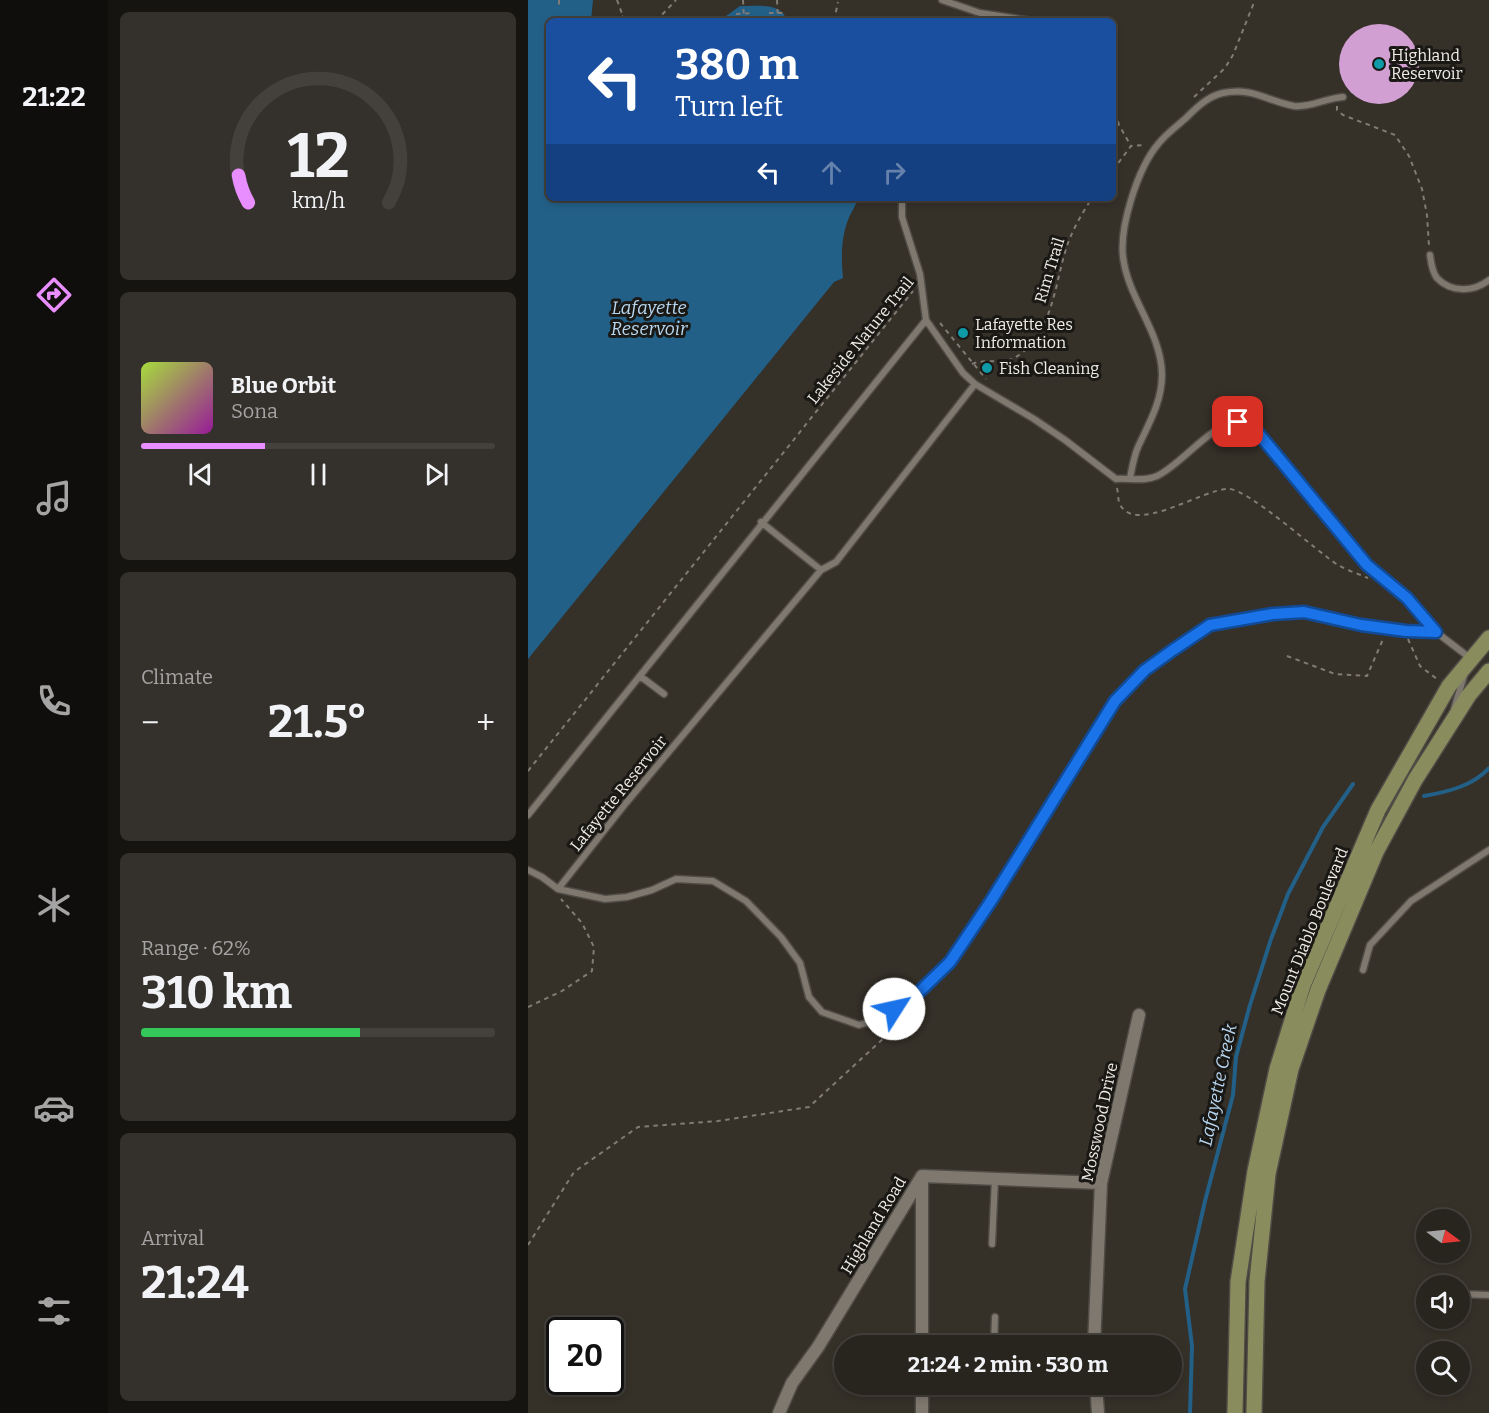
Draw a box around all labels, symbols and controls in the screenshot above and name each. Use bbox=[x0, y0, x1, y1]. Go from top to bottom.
text: 380 m bbox=[675, 40, 799, 90]
icon: left bbox=[576, 42, 654, 120]
place label: Highland Reservoir bbox=[1391, 46, 1463, 83]
marker: Highland Reservoir bbox=[1372, 57, 1386, 71]
text: 21:22 bbox=[22, 81, 86, 113]
text: Turn left bbox=[675, 91, 783, 123]
text: 12 bbox=[287, 119, 349, 194]
icon: left bbox=[752, 156, 785, 189]
icon: ahead bbox=[815, 156, 848, 189]
icon: right bbox=[878, 156, 911, 189]
text: km/h bbox=[291, 188, 345, 214]
street label: Rim Trail bbox=[1031, 235, 1069, 305]
street label: Lakeside Nature Trail bbox=[803, 273, 918, 408]
icon: directions bbox=[33, 274, 75, 316]
water label: Lafayette Reservoir bbox=[611, 297, 688, 340]
place label: Lafayette Res Information bbox=[975, 315, 1073, 352]
marker: Lafayette Res Information bbox=[956, 326, 970, 340]
place label: Fish Cleaning bbox=[999, 359, 1099, 378]
marker: Fish Cleaning bbox=[980, 361, 994, 375]
text: Blue Orbit bbox=[231, 372, 336, 399]
pin bbox=[1212, 396, 1263, 447]
text: Sona bbox=[231, 399, 278, 423]
icon: arrive bbox=[1221, 405, 1254, 438]
icon: previous bbox=[184, 458, 217, 491]
icon: pause bbox=[302, 458, 335, 491]
icon: next bbox=[420, 458, 453, 491]
icon: music bbox=[33, 477, 75, 519]
text: Climate bbox=[141, 665, 213, 689]
icon: phone bbox=[33, 680, 75, 722]
text: 21.5° bbox=[268, 695, 367, 749]
text: − bbox=[141, 703, 159, 743]
text: + bbox=[476, 703, 495, 743]
street label: Lafayette Reservoir bbox=[566, 732, 671, 855]
street label: Mount Diablo Boulevard bbox=[1267, 844, 1352, 1017]
icon: climate bbox=[33, 884, 75, 926]
text: Range · 62% bbox=[141, 936, 251, 960]
text: 310 km bbox=[141, 966, 292, 1020]
position arrow bbox=[862, 977, 926, 1041]
water label: Lafayette Creek bbox=[1194, 1022, 1242, 1148]
street label: Mosswood Drive bbox=[1078, 1061, 1121, 1183]
icon: car bbox=[33, 1087, 75, 1129]
street label: Highland Road bbox=[837, 1173, 910, 1277]
north arrow bbox=[1416, 1209, 1470, 1263]
map controls bbox=[1416, 1209, 1470, 1395]
text: Arrival bbox=[141, 1226, 204, 1250]
text: 21:24 bbox=[141, 1256, 249, 1310]
button: sound bbox=[1416, 1275, 1470, 1329]
icon: filters bbox=[33, 1290, 75, 1332]
speed limit sign: 20 bbox=[546, 1317, 624, 1395]
button: search bbox=[1416, 1341, 1470, 1395]
text: 21:24 · 2 min · 530 m bbox=[908, 1351, 1108, 1378]

